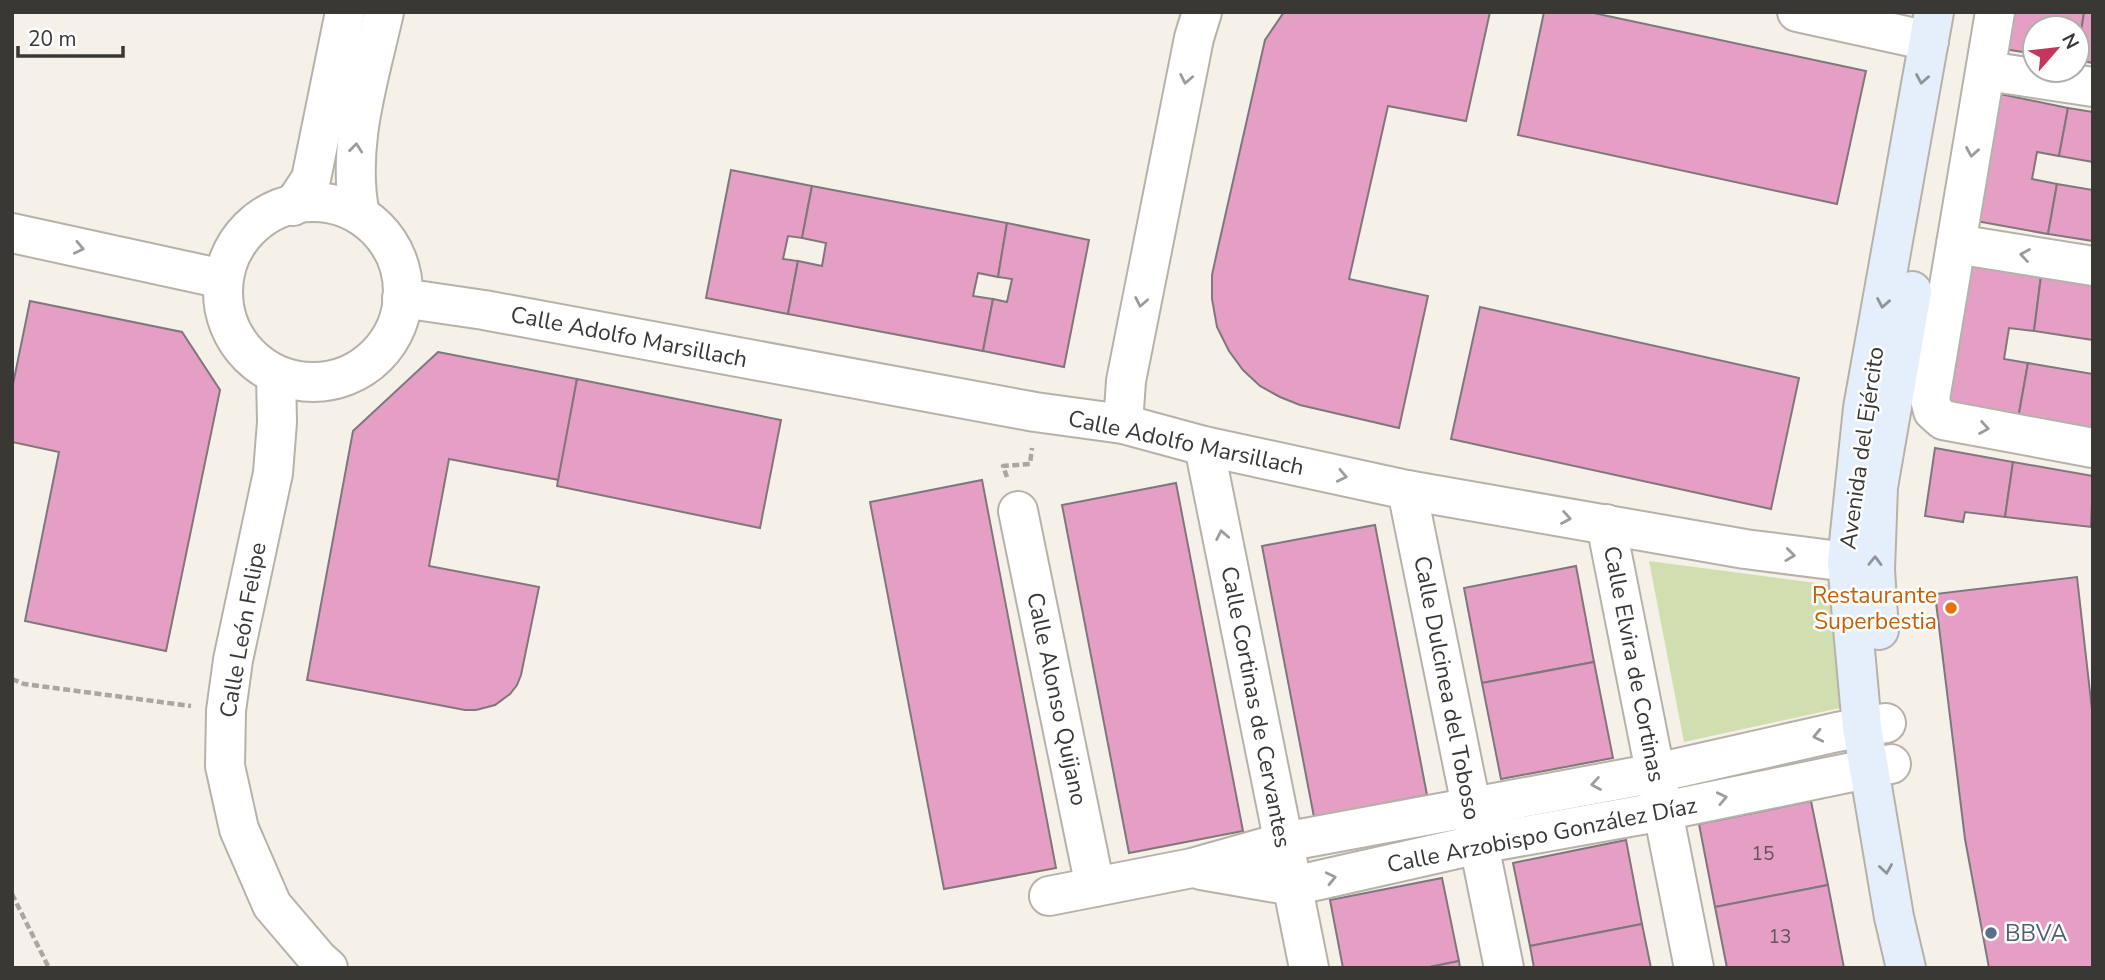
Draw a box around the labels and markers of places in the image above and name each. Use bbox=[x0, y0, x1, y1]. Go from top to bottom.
place label: Restaurante Superbestia bbox=[1812, 580, 1937, 637]
marker: Restaurante Superbestia bbox=[1943, 600, 1959, 616]
place label: BBVA bbox=[2005, 918, 2067, 949]
marker: BBVA bbox=[1983, 925, 1999, 941]

